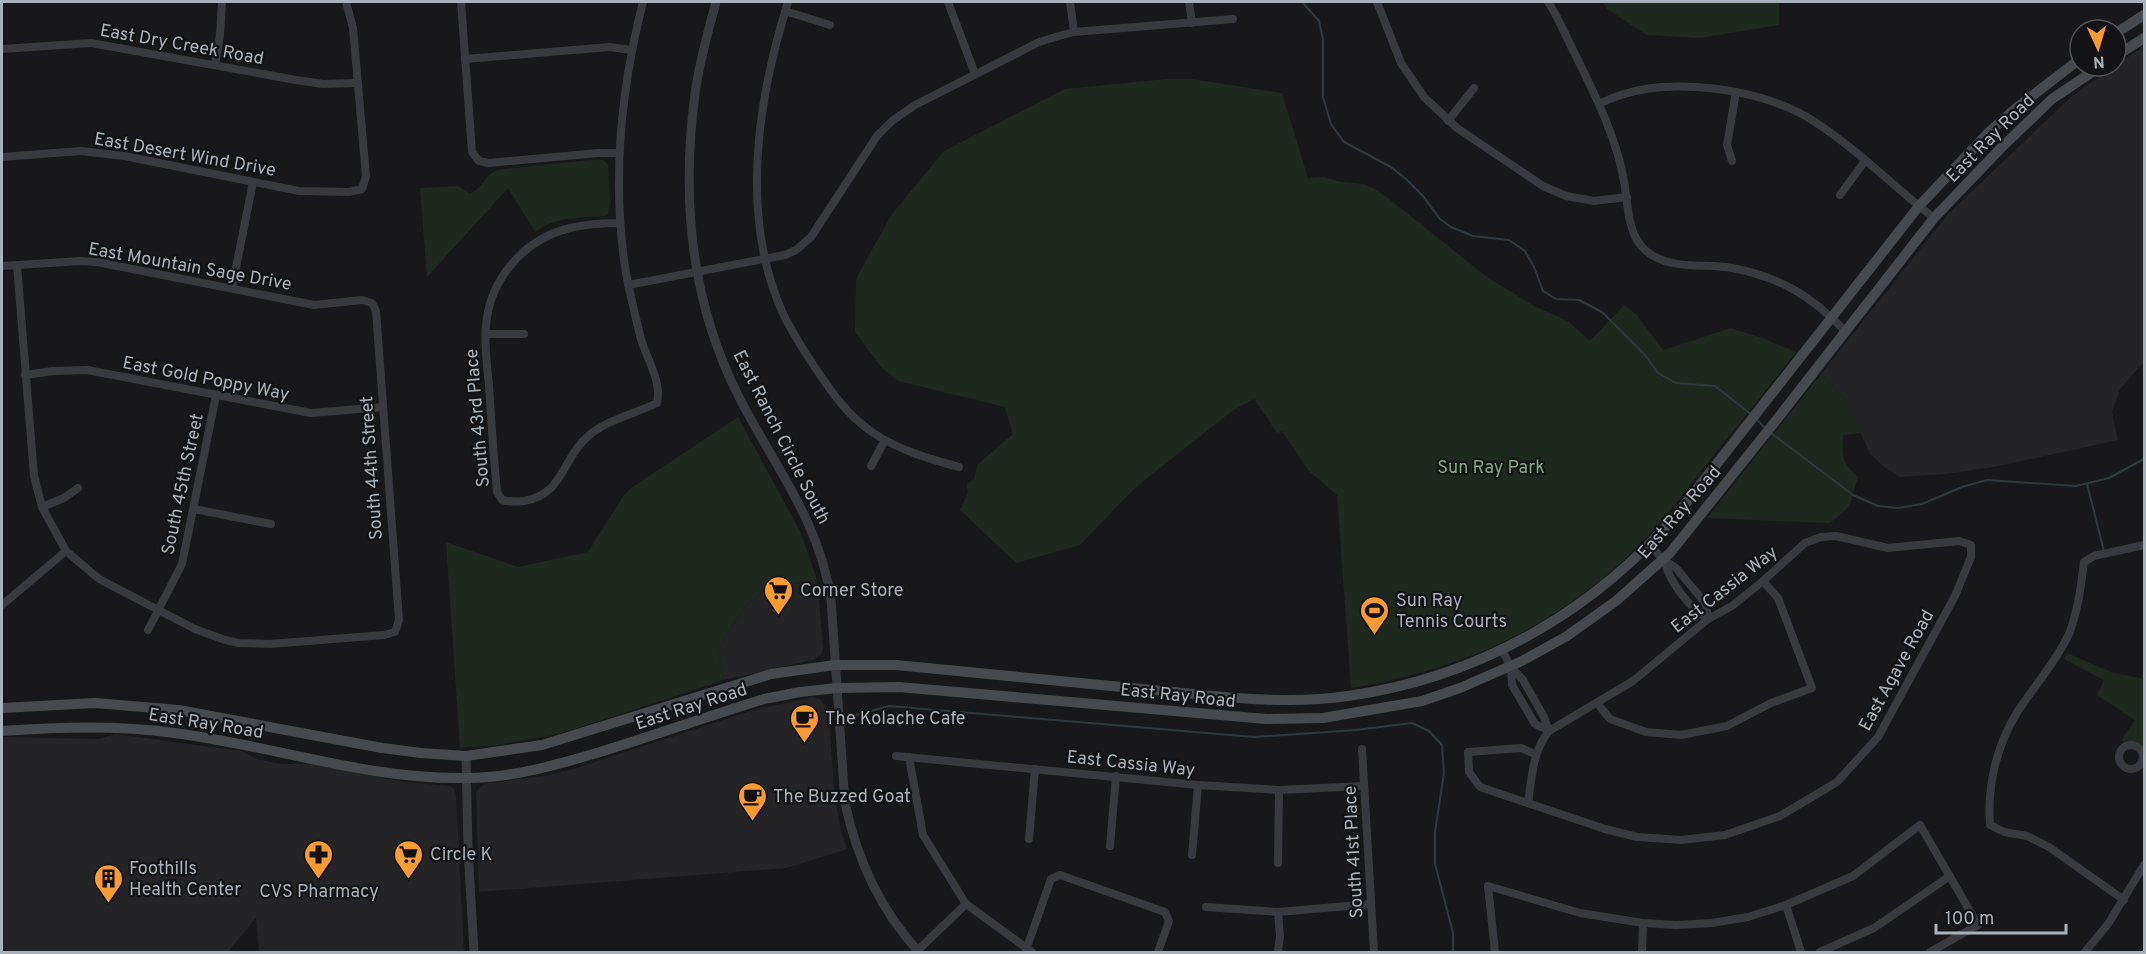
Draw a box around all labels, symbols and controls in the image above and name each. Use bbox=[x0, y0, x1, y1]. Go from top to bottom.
north arrow bbox=[2068, 18, 2128, 78]
street label: East Dry Creek Road bbox=[98, 20, 266, 71]
text: N bbox=[2092, 51, 2105, 71]
street label: East Ray Road bbox=[1942, 90, 2040, 188]
street label: East Desert Wind Drive bbox=[92, 128, 277, 183]
street label: East Mountain Sage Drive bbox=[86, 238, 293, 297]
street label: East Ranch Circle South bbox=[727, 347, 835, 529]
street label: South 43rd Place bbox=[461, 348, 496, 488]
street label: East Gold Poppy Way bbox=[120, 352, 291, 407]
street label: South 44th Street bbox=[356, 395, 389, 541]
street label: South 45th Street bbox=[157, 411, 210, 557]
park label: Sun Ray Park bbox=[1437, 457, 1545, 480]
street label: East Ray Road bbox=[1633, 462, 1727, 564]
street label: East Cassia Way bbox=[1667, 541, 1783, 639]
supermarket icon: Corner Store bbox=[763, 574, 795, 616]
place label: Corner Store bbox=[800, 580, 904, 603]
place label: Sun Ray Tennis Courts bbox=[1396, 590, 1507, 634]
sports icon: Sun Ray Tennis Courts bbox=[1359, 594, 1391, 636]
street label: East Agave Road bbox=[1854, 606, 1940, 735]
street label: East Ray Road bbox=[633, 679, 750, 736]
street label: East Ray Road bbox=[1119, 679, 1237, 714]
cafe icon: The Kolache Cafe bbox=[788, 702, 820, 744]
street label: East Ray Road bbox=[147, 704, 265, 745]
place label: The Kolache Cafe bbox=[825, 708, 965, 731]
street label: East Cassia Way bbox=[1065, 746, 1196, 783]
cafe icon: The Buzzed Goat bbox=[736, 780, 768, 822]
street label: South 41st Place bbox=[1340, 785, 1369, 919]
place label: The Buzzed Goat bbox=[773, 786, 911, 809]
pharmacy icon: CVS Pharmacy bbox=[303, 838, 335, 880]
supermarket icon: Circle K bbox=[393, 838, 425, 880]
place label: Circle K bbox=[430, 844, 492, 867]
place label: Foothills Health Center bbox=[129, 858, 241, 902]
building icon: Foothills Health Center bbox=[92, 862, 124, 904]
place label: CVS Pharmacy bbox=[259, 881, 379, 904]
scale bar bbox=[1936, 897, 2066, 935]
text: 100 m bbox=[1945, 908, 1994, 931]

